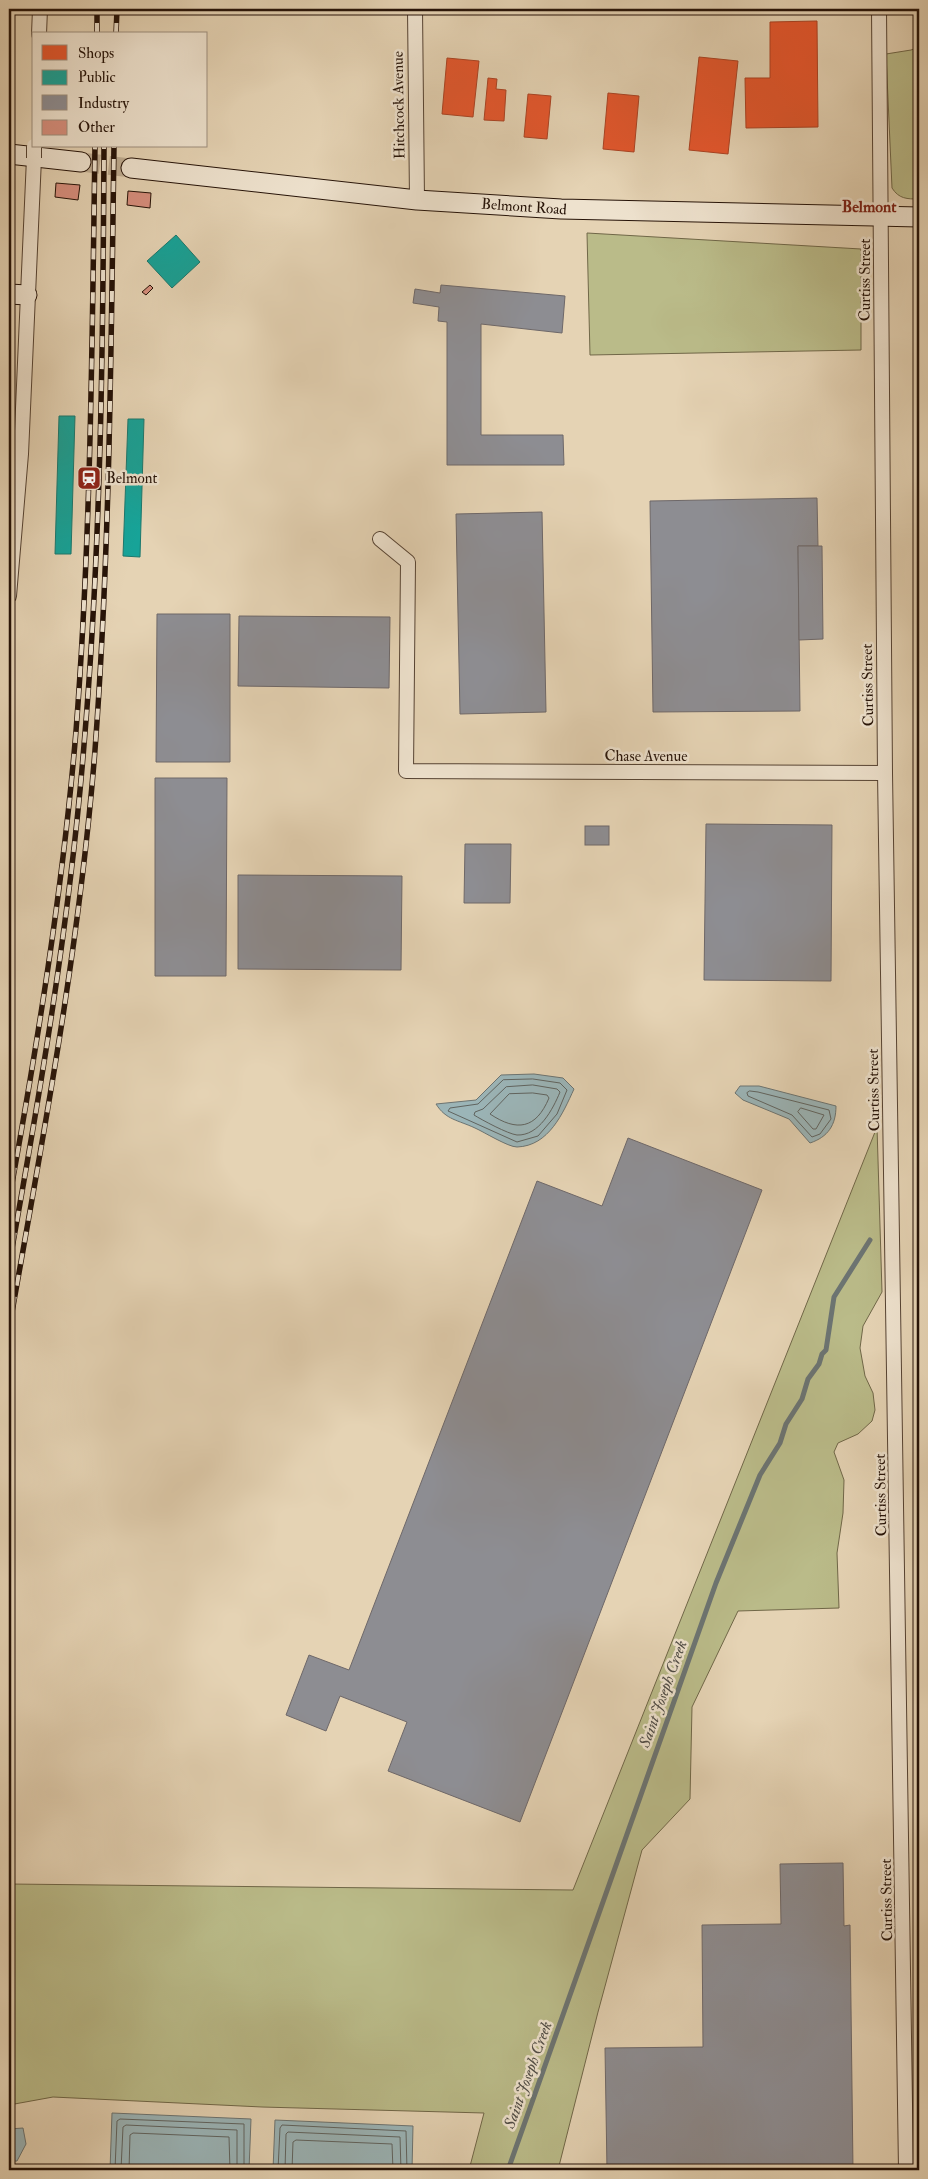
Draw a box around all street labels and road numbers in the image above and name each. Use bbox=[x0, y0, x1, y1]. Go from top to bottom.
street label: Hitchcock Avenue bbox=[389, 51, 409, 159]
street label: Belmont Road bbox=[481, 195, 568, 220]
street label: Curtiss Street bbox=[856, 239, 875, 321]
street label: Curtiss Street bbox=[858, 643, 878, 726]
street label: Chase Avenue bbox=[604, 747, 688, 766]
street label: Curtiss Street bbox=[864, 1048, 884, 1131]
street label: Curtiss Street bbox=[871, 1453, 891, 1536]
street label: Curtiss Street bbox=[877, 1858, 897, 1941]

